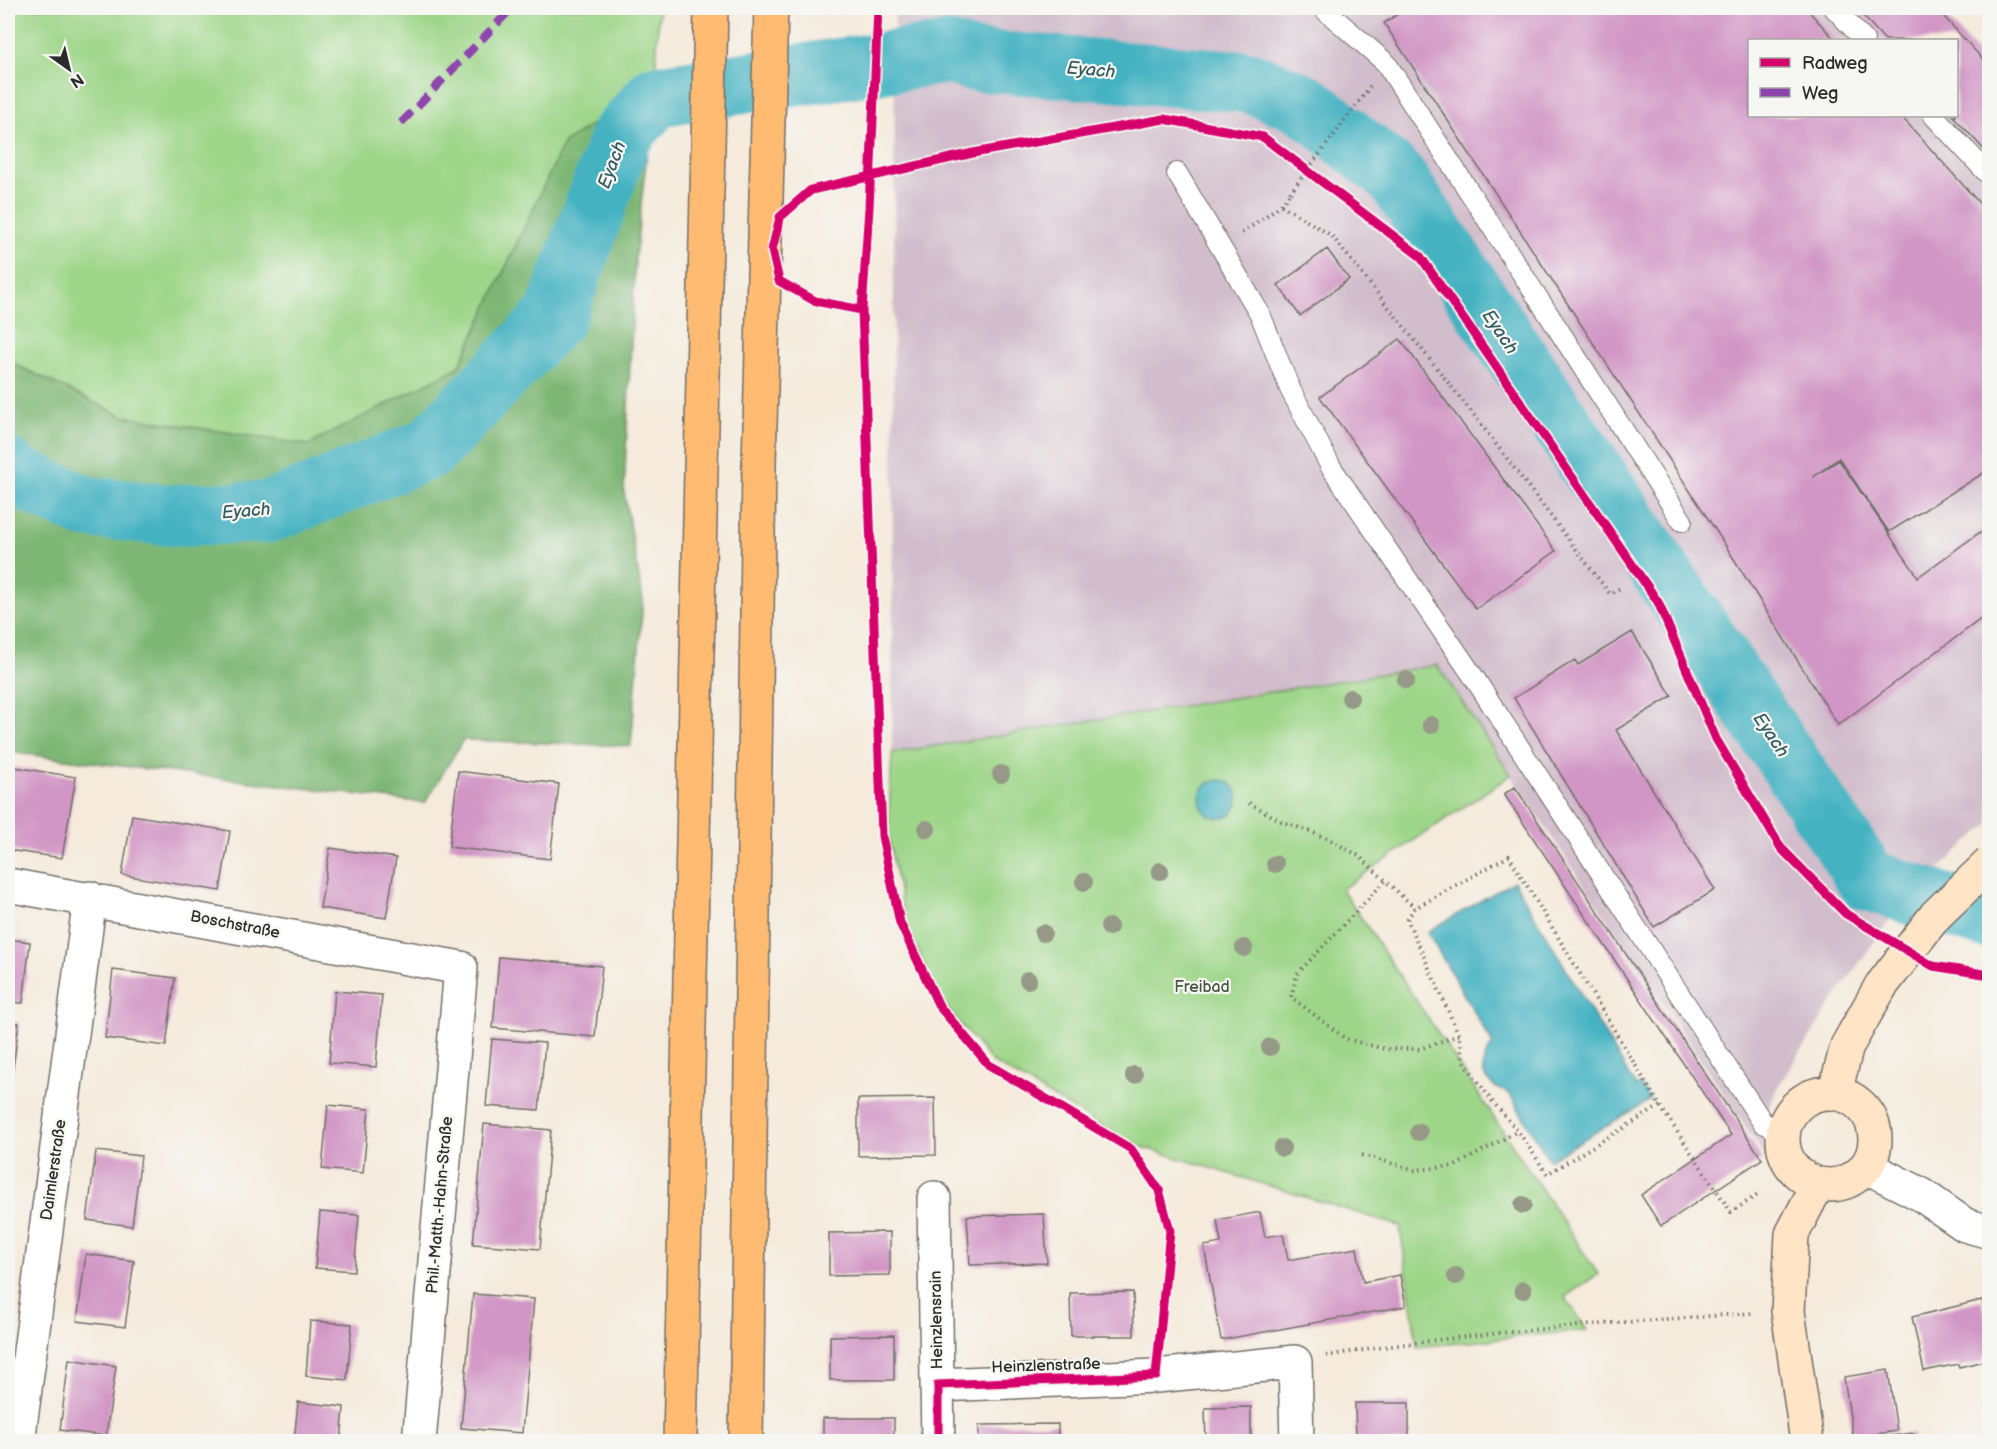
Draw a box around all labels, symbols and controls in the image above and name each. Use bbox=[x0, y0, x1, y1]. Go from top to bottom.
north arrow bbox=[39, 39, 99, 99]
legend bbox=[1748, 39, 1958, 117]
text: Radweg bbox=[1802, 53, 1868, 74]
water label: Eyach bbox=[1066, 57, 1116, 83]
text: N bbox=[66, 69, 87, 91]
text: Weg bbox=[1802, 83, 1838, 104]
water label: Eyach bbox=[593, 138, 631, 192]
water label: Eyach bbox=[1478, 306, 1522, 358]
water label: Eyach bbox=[221, 498, 271, 524]
water label: Eyach bbox=[1749, 709, 1793, 761]
street label: Boschstraße bbox=[188, 907, 282, 943]
park label: Freibad bbox=[1174, 978, 1230, 997]
street label: Phil.-Matth.-Hahn-Straße bbox=[423, 1115, 457, 1294]
street label: Daimlerstraße bbox=[37, 1118, 71, 1222]
street label: Heinzlensrain bbox=[927, 1270, 947, 1370]
street label: Heinzlenstraße bbox=[991, 1355, 1101, 1377]

